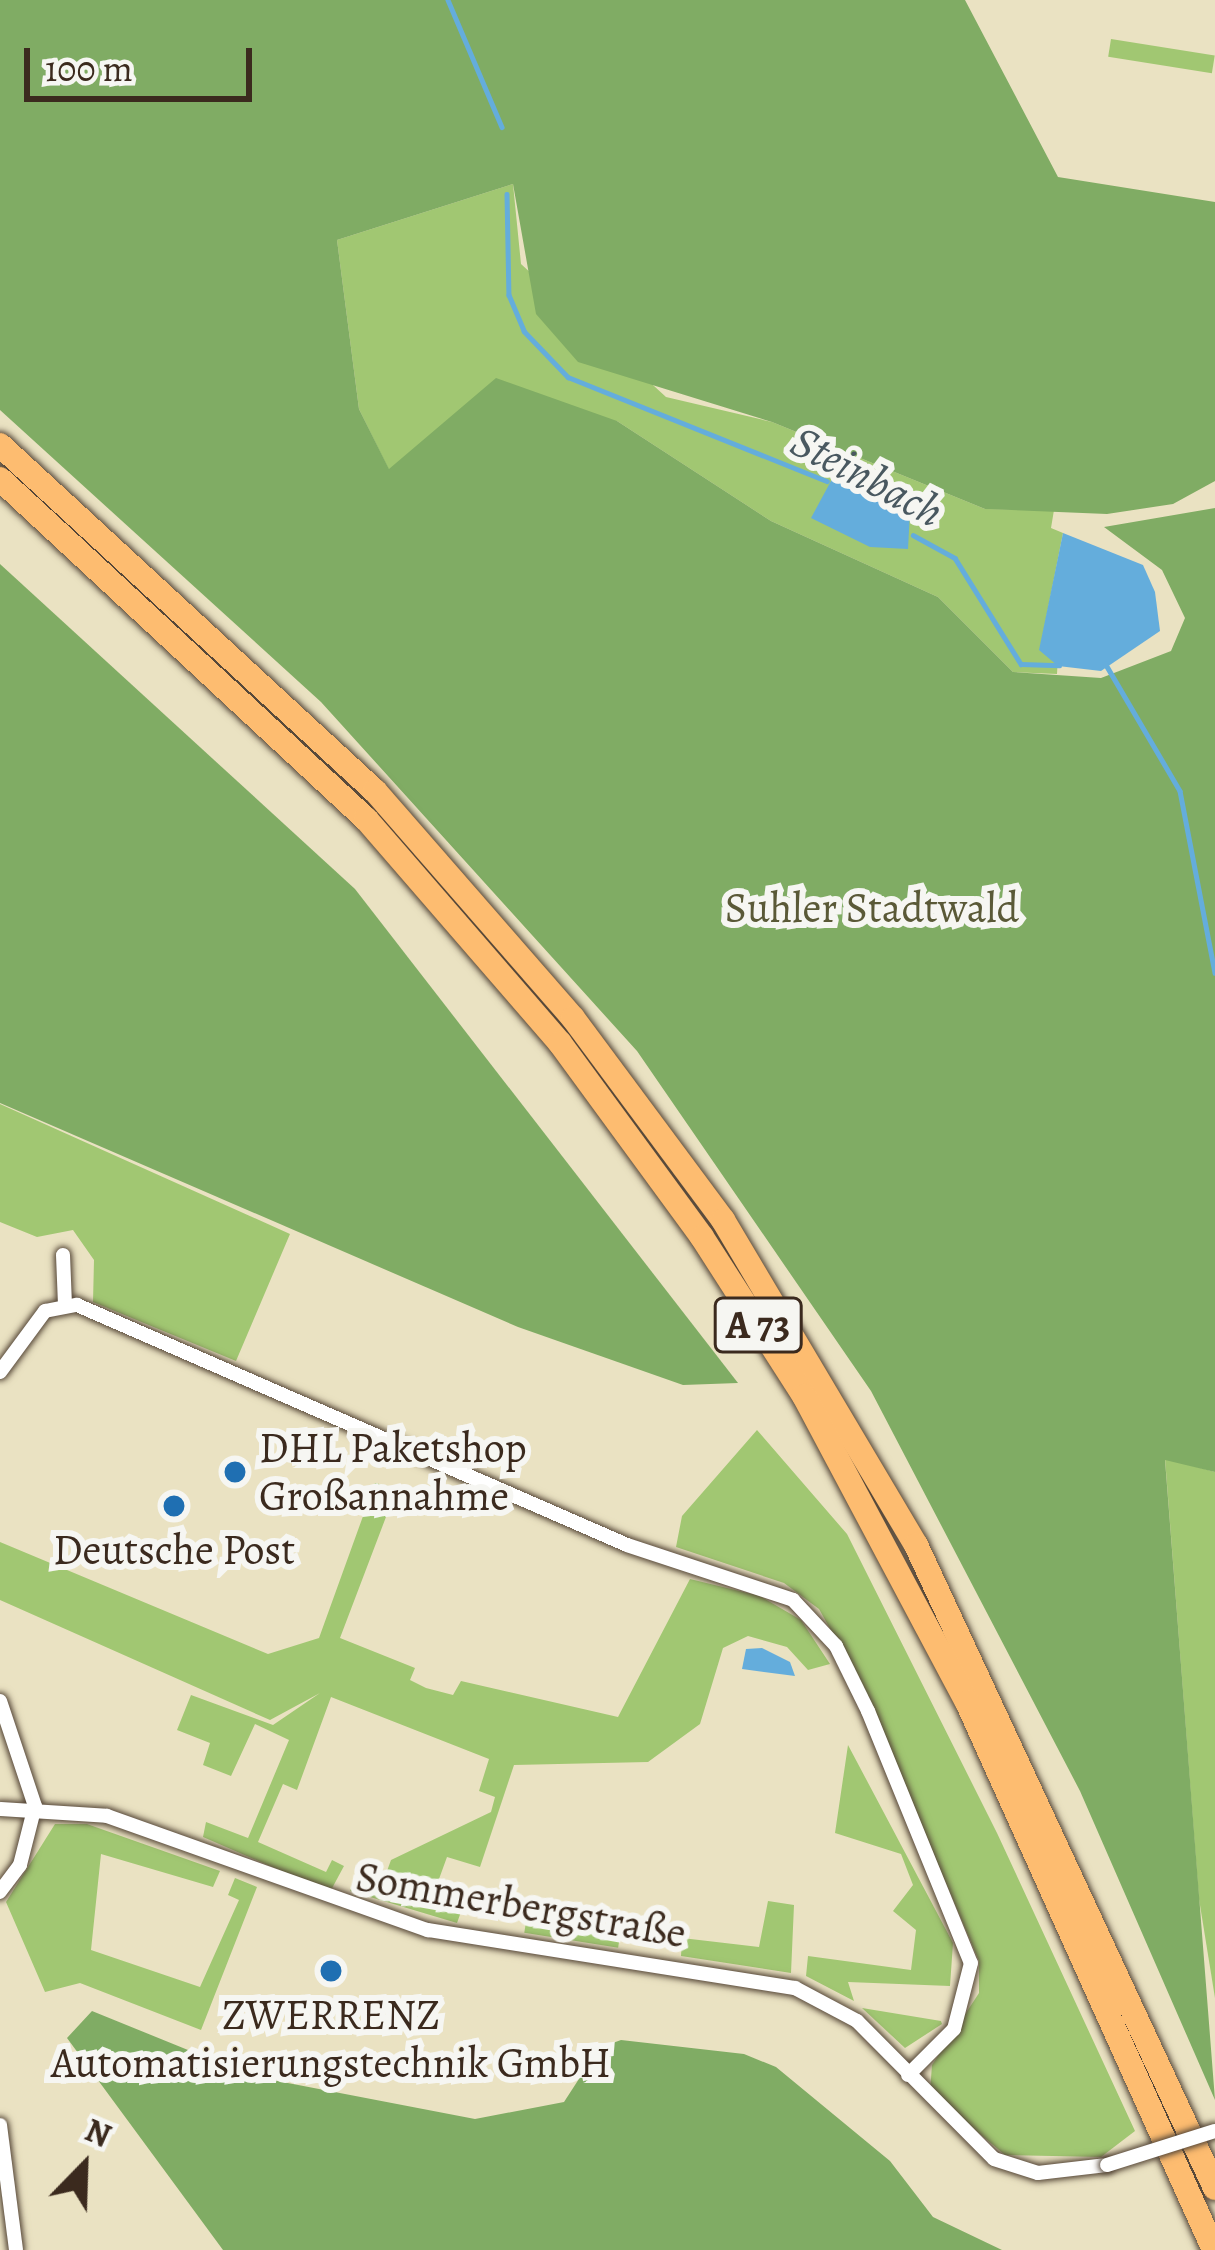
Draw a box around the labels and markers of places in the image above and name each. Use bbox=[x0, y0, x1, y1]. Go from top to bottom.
place label: DHL Paketshop Großannahme bbox=[259, 1423, 527, 1522]
marker: DHL Paketshop Großannahme bbox=[222, 1459, 248, 1485]
marker: Deutsche Post bbox=[161, 1493, 187, 1519]
place label: Deutsche Post bbox=[53, 1525, 295, 1575]
marker: ZWERRENZ Automatisierungstechnik GmbH bbox=[318, 1958, 344, 1984]
place label: ZWERRENZ Automatisierungstechnik GmbH bbox=[51, 1990, 611, 2088]

